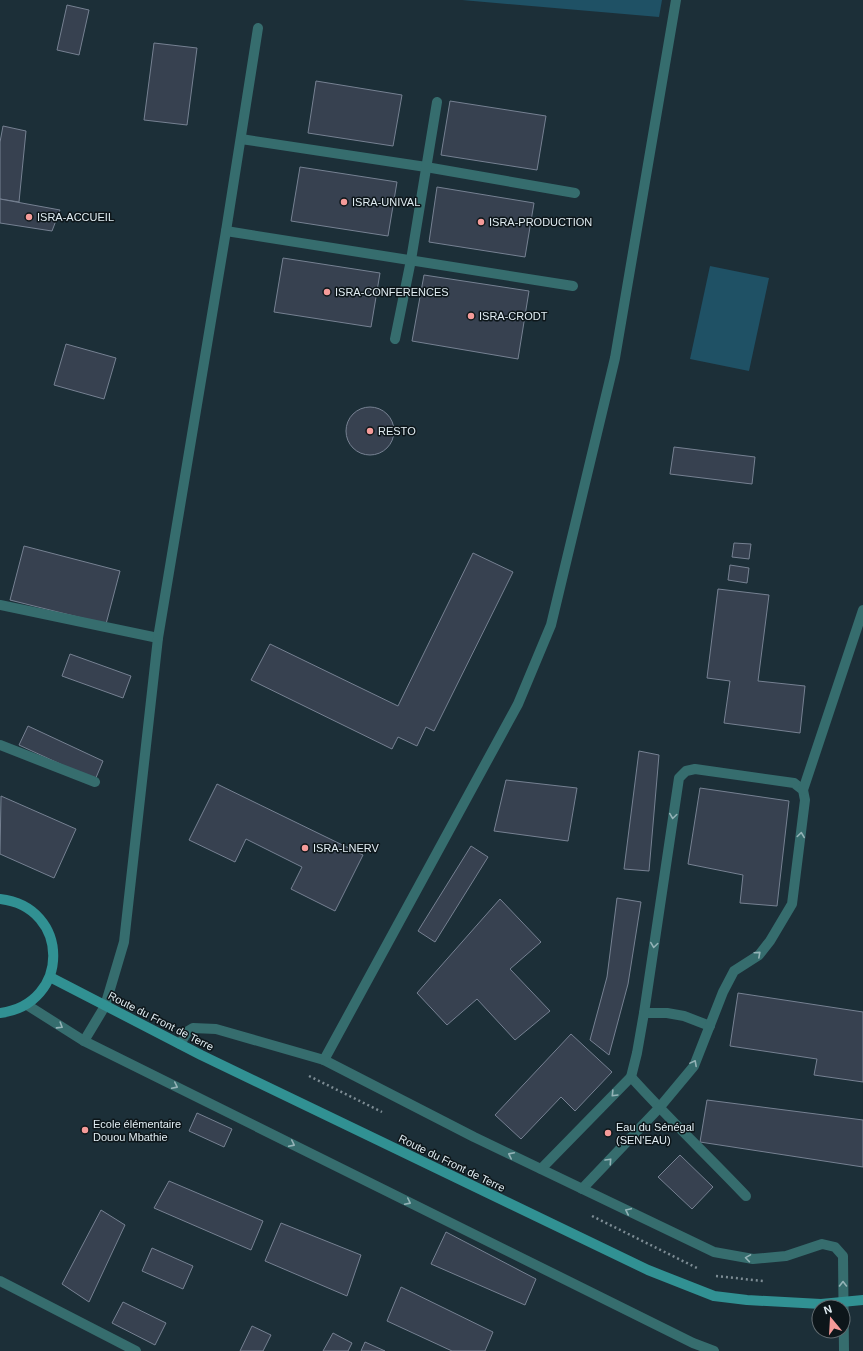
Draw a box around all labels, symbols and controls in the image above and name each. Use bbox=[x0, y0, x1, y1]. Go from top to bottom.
place label: ISRA-UNIVAL bbox=[352, 196, 420, 208]
marker: ISRA-UNIVAL bbox=[339, 197, 349, 207]
place label: ISRA-ACCUEIL bbox=[37, 211, 114, 223]
marker: ISRA-ACCUEIL bbox=[24, 212, 34, 222]
place label: ISRA-PRODUCTION bbox=[489, 216, 592, 228]
marker: ISRA-PRODUCTION bbox=[476, 217, 486, 227]
place label: ISRA-CONFERENCES bbox=[335, 286, 449, 298]
marker: ISRA-CONFERENCES bbox=[322, 287, 332, 297]
place label: ISRA-CRODT bbox=[479, 310, 548, 322]
marker: ISRA-CRODT bbox=[466, 311, 476, 321]
place label: RESTO bbox=[378, 425, 416, 437]
marker: RESTO bbox=[365, 426, 375, 436]
one-way arrow bbox=[669, 813, 678, 819]
one-way arrow bbox=[796, 832, 805, 838]
place label: ISRA-LNERV bbox=[313, 842, 379, 854]
marker: ISRA-LNERV bbox=[300, 843, 310, 853]
one-way arrow bbox=[650, 942, 659, 948]
one-way arrow bbox=[753, 951, 761, 959]
street label: Route du Front de Terre bbox=[106, 989, 216, 1053]
one-way arrow bbox=[56, 1021, 63, 1028]
one-way arrow bbox=[690, 1060, 697, 1067]
one-way arrow bbox=[171, 1081, 178, 1089]
one-way arrow bbox=[612, 1089, 619, 1097]
place label: Ecole élémentaire Douou Mbathie bbox=[93, 1118, 181, 1143]
place label: Eau du Sénégal (SEN'EAU) bbox=[616, 1121, 694, 1146]
marker: Ecole élémentaire Douou Mbathie bbox=[80, 1125, 90, 1135]
marker: Eau du Sénégal (SEN'EAU) bbox=[603, 1128, 613, 1138]
street label: Route du Front de Terre bbox=[397, 1132, 507, 1194]
one-way arrow bbox=[287, 1139, 295, 1147]
one-way arrow bbox=[507, 1152, 515, 1160]
one-way arrow bbox=[604, 1158, 612, 1166]
one-way arrow bbox=[404, 1197, 411, 1204]
one-way arrow bbox=[624, 1208, 632, 1216]
one-way arrow bbox=[745, 1254, 751, 1263]
one-way arrow bbox=[839, 1281, 847, 1287]
north arrow bbox=[811, 1299, 851, 1339]
text: N bbox=[822, 1303, 834, 1316]

